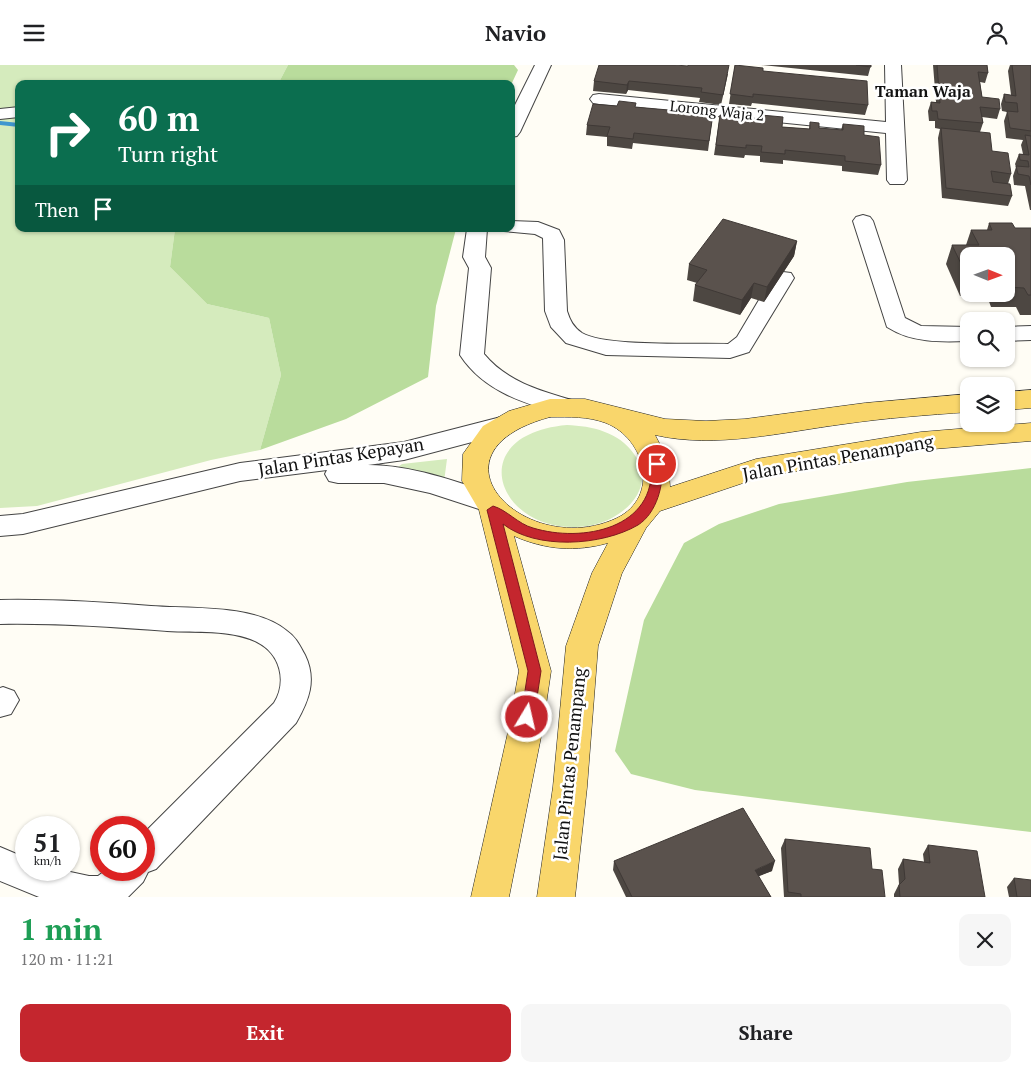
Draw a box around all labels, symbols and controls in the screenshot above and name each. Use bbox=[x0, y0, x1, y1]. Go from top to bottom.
text: Navio bbox=[485, 18, 546, 47]
icon: menu bbox=[20, 19, 48, 47]
icon: person bbox=[983, 19, 1011, 47]
district label: Taman Waja bbox=[875, 80, 971, 102]
text: 60 m bbox=[118, 95, 199, 141]
street label: Lorong Waja 2 bbox=[669, 95, 765, 125]
icon: right bbox=[35, 100, 100, 165]
text: Turn right bbox=[118, 139, 218, 168]
icon: arrive bbox=[89, 195, 117, 223]
text: Then bbox=[35, 197, 79, 222]
north arrow bbox=[960, 247, 1015, 303]
map controls bbox=[960, 247, 1015, 432]
button: search bbox=[960, 312, 1015, 367]
button: layers bbox=[960, 377, 1015, 432]
street label: Jalan Pintas Penampang bbox=[740, 428, 936, 486]
street label: Jalan Pintas Kepayan bbox=[256, 431, 426, 481]
pin bbox=[636, 443, 678, 485]
icon: arrive bbox=[643, 450, 671, 478]
street label: Jalan Pintas Penampang bbox=[547, 666, 591, 861]
position arrow bbox=[500, 690, 552, 742]
speed limit sign: 60 bbox=[90, 816, 155, 881]
text: 51 bbox=[33, 826, 62, 859]
text: km/h bbox=[34, 853, 61, 868]
text: 1 min bbox=[20, 909, 102, 949]
button: close bbox=[959, 914, 1011, 966]
text: 120 m · 11:21 bbox=[20, 948, 114, 970]
button: Exit bbox=[20, 1004, 511, 1062]
button: Share bbox=[521, 1004, 1011, 1062]

